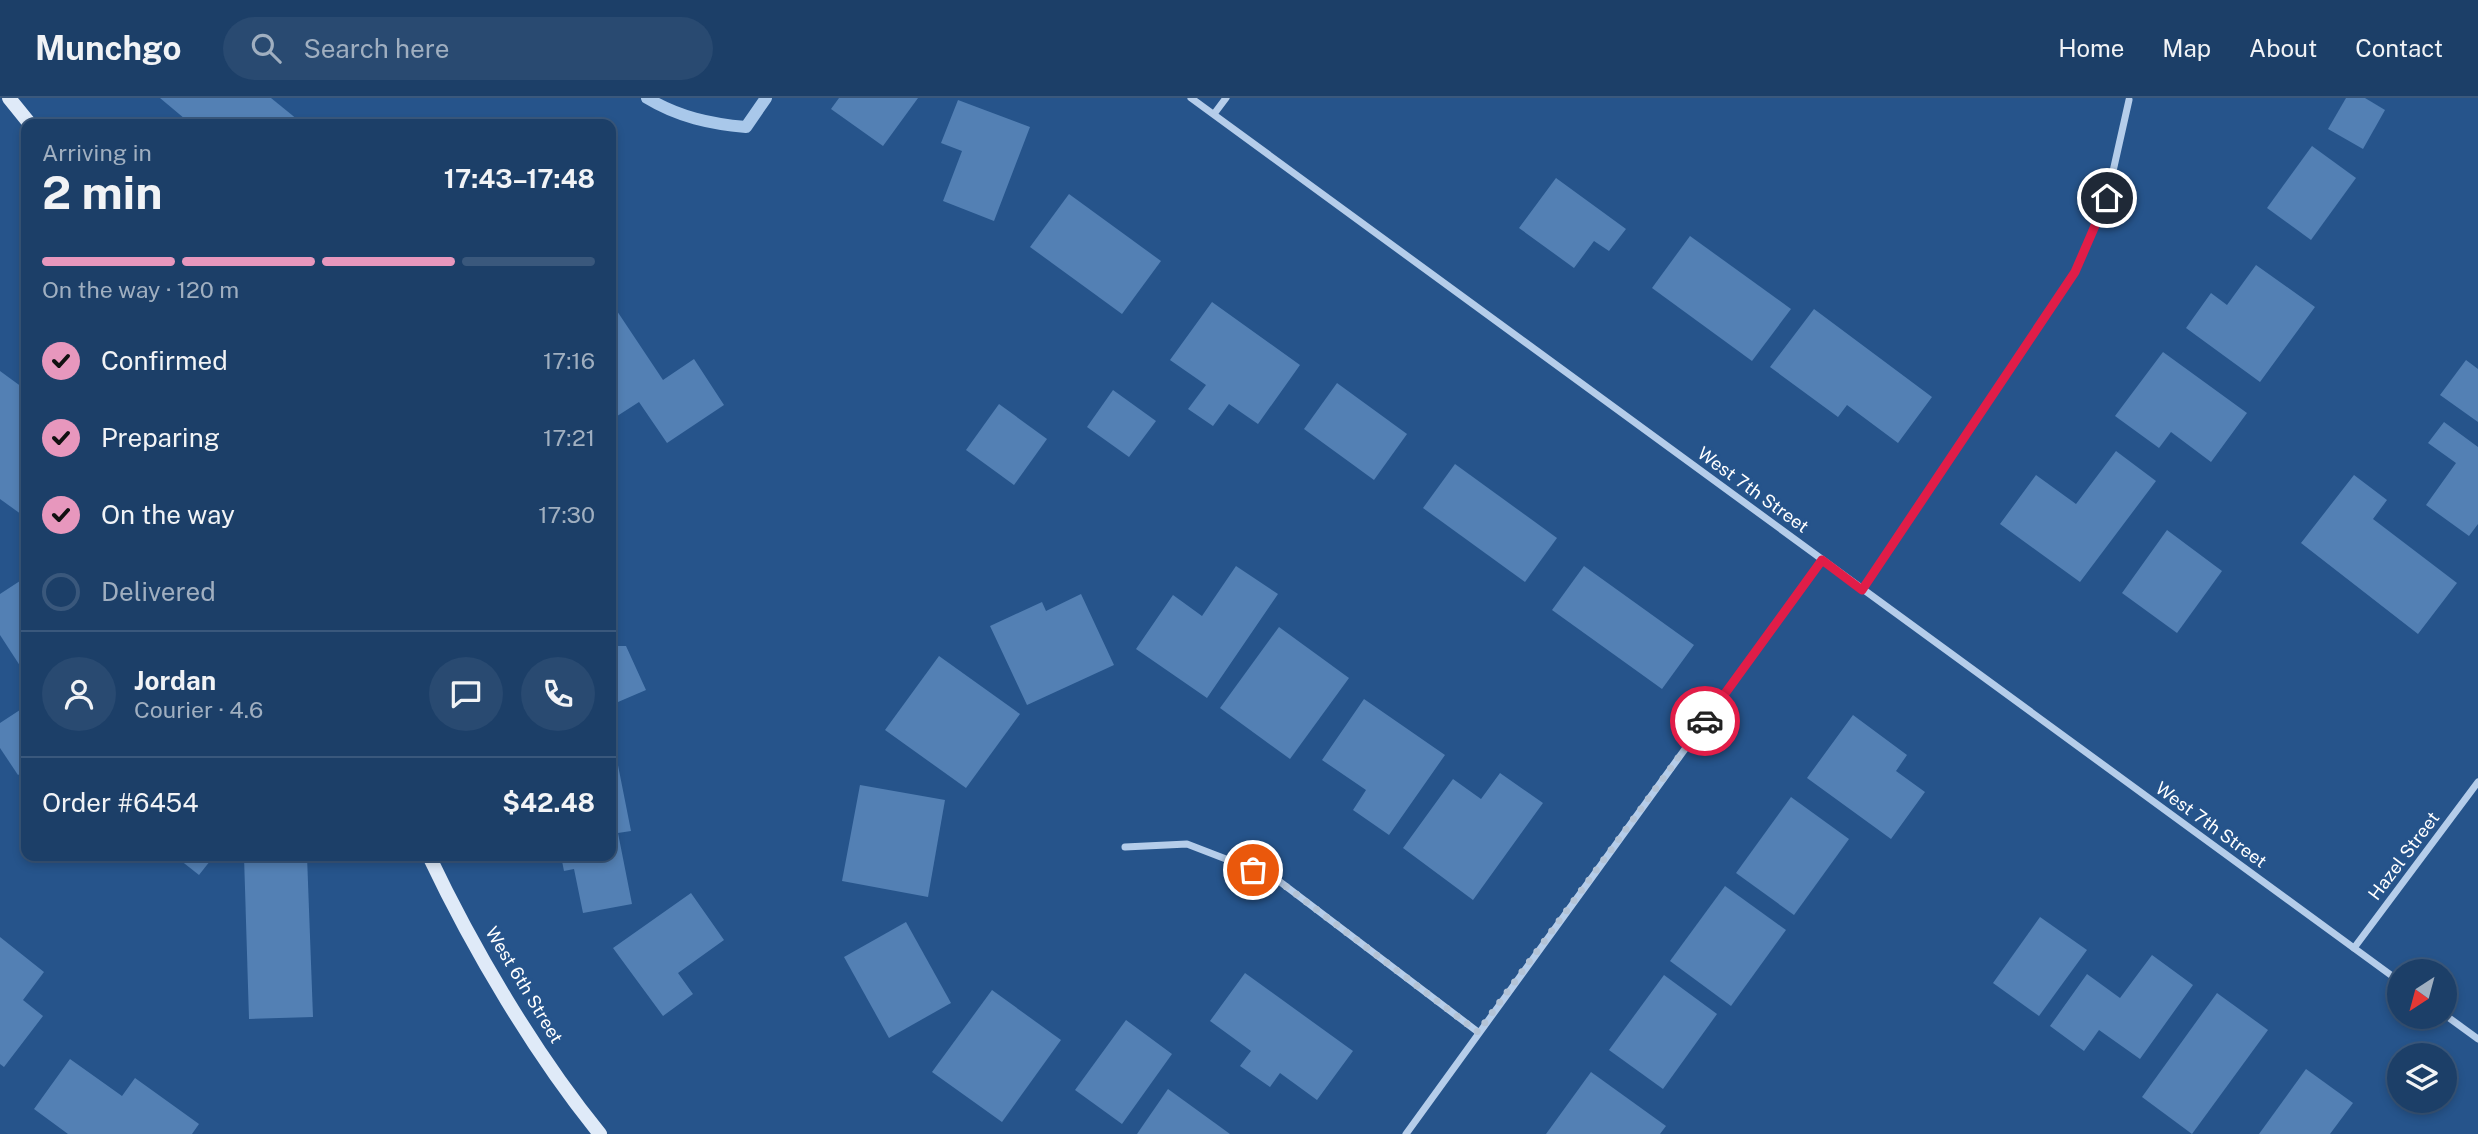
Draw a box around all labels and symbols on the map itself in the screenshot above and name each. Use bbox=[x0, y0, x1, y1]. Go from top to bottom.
pin bbox=[2077, 168, 2137, 228]
street label: West 7th Street bbox=[1694, 442, 1813, 537]
courier bbox=[1670, 686, 1740, 756]
street label: West 7th Street bbox=[2152, 777, 2271, 872]
street label: Hazel Street bbox=[2364, 808, 2444, 904]
pin bbox=[1223, 840, 1283, 900]
street label: West 6th Street bbox=[481, 923, 568, 1047]
north arrow bbox=[2387, 959, 2457, 1029]

